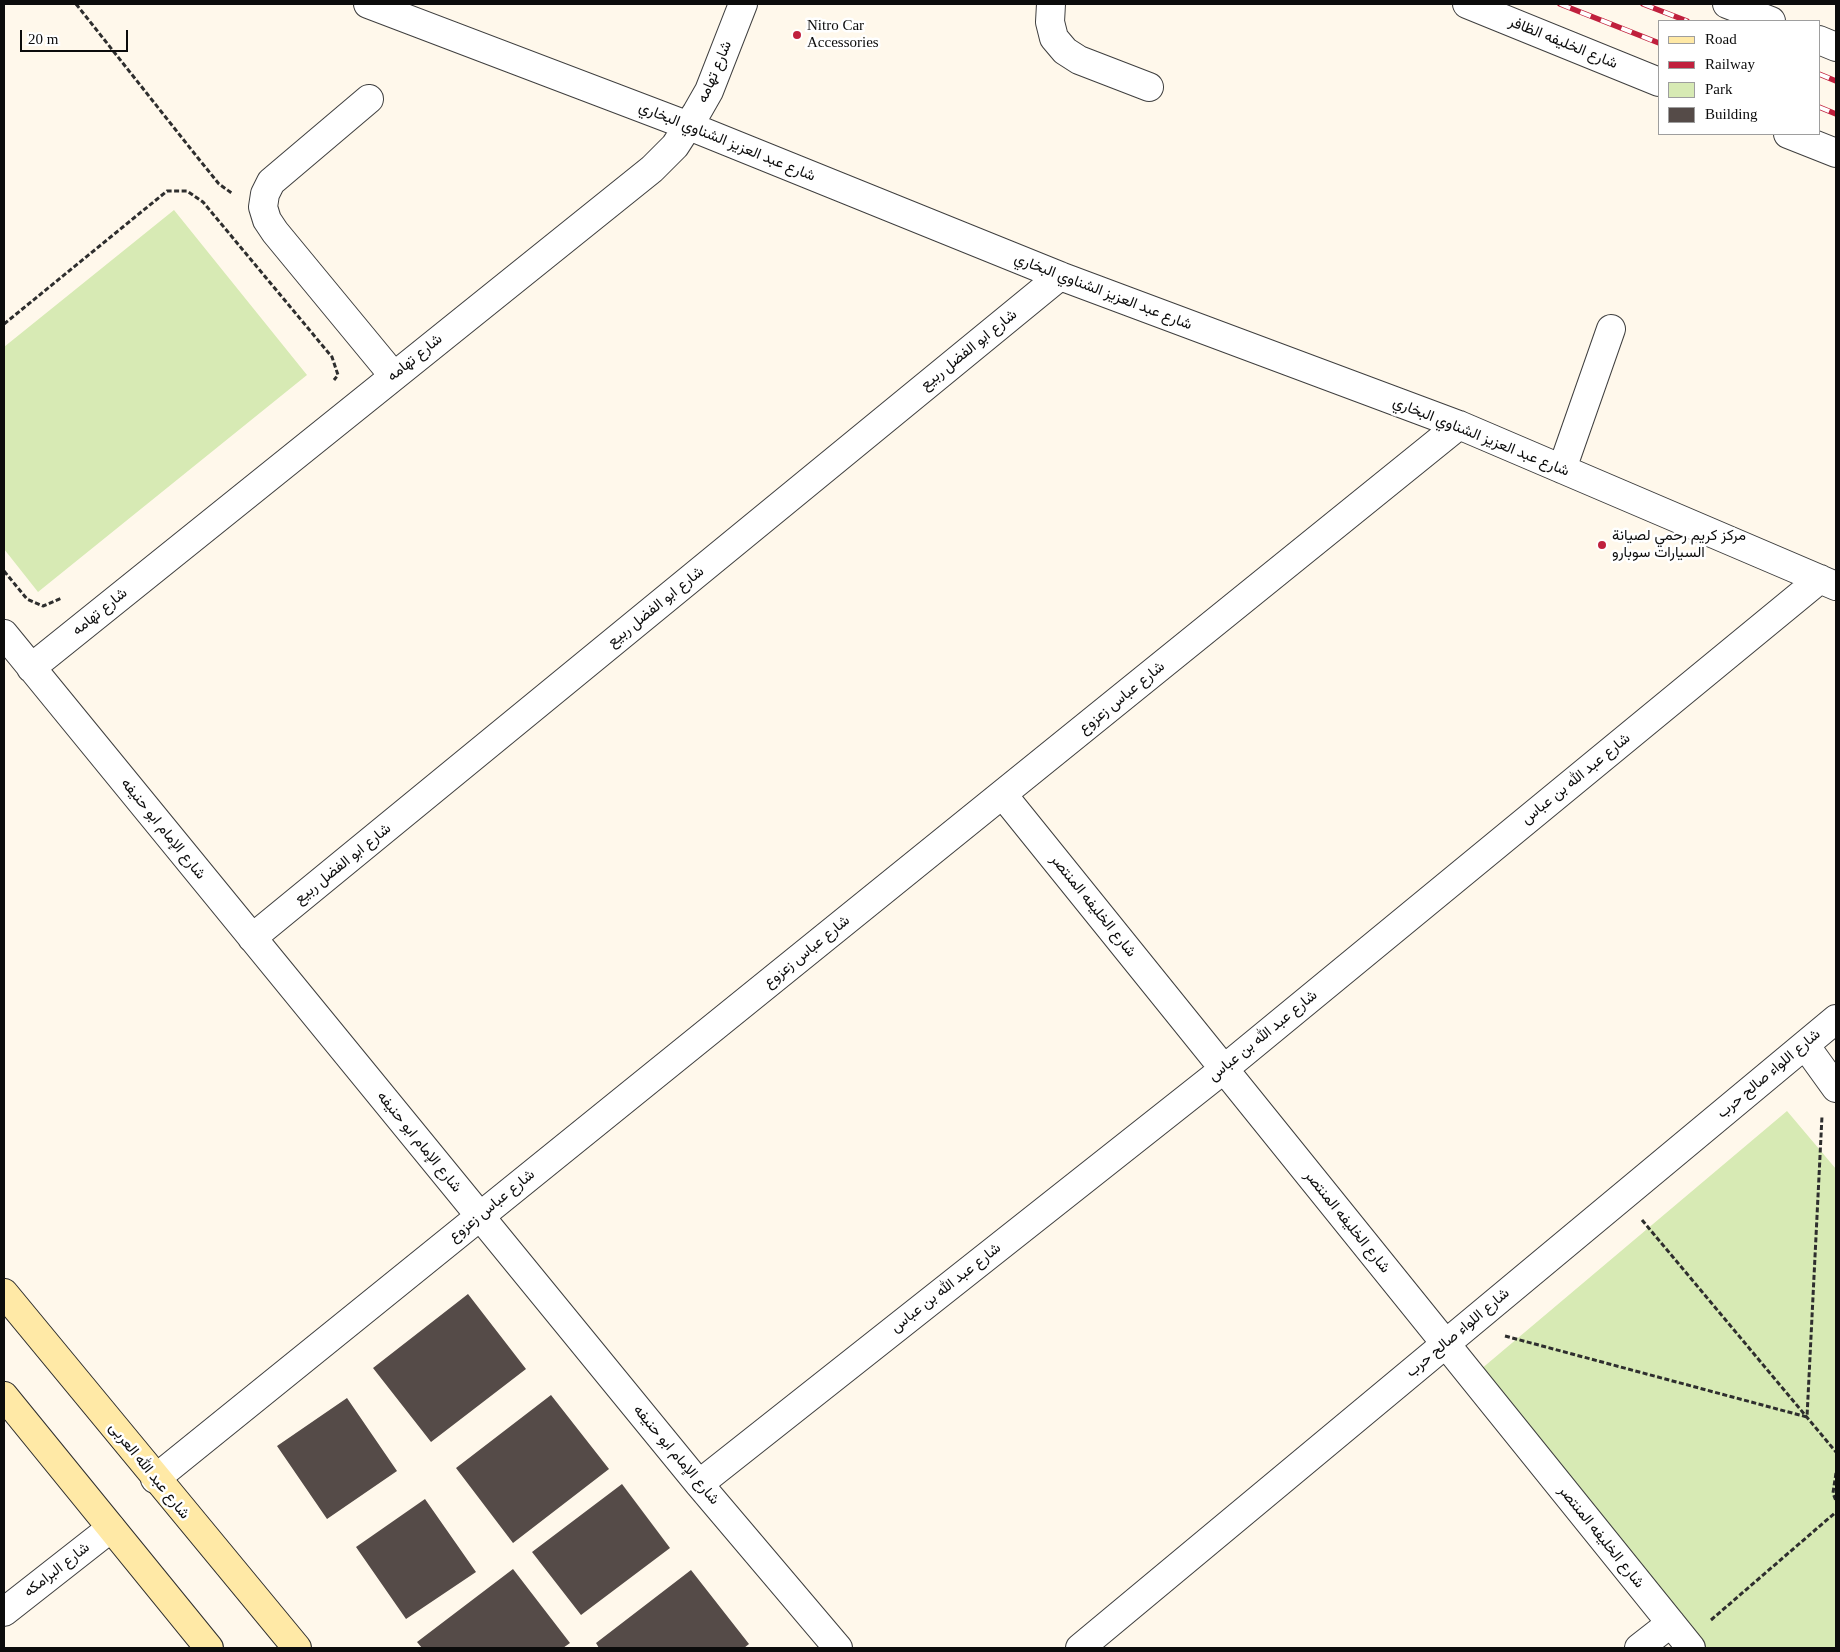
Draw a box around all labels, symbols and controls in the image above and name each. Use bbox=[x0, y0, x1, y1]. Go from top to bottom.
street label: شارع الخليفه الظافر bbox=[1506, 13, 1620, 73]
place label: Nitro Car Accessories bbox=[807, 17, 879, 52]
scale bar bbox=[22, 20, 130, 52]
legend bbox=[1658, 20, 1820, 135]
marker: Nitro Car Accessories bbox=[791, 29, 803, 41]
text: 20 m bbox=[28, 31, 58, 47]
text: Road bbox=[1705, 31, 1737, 47]
street label: شارع تهامه bbox=[694, 38, 736, 106]
text: Railway bbox=[1705, 56, 1755, 72]
text: Park bbox=[1705, 81, 1733, 97]
street label: شارع عبد العزيز الشناوي البخاري bbox=[636, 98, 818, 186]
text: Building bbox=[1705, 106, 1758, 122]
street label: شارع عبد العزيز الشناوي البخاري bbox=[1012, 250, 1194, 334]
street label: شارع ابو الفضل ربيع bbox=[917, 306, 1021, 394]
street label: شارع تهامه bbox=[384, 330, 446, 386]
street label: شارع عبد العزيز الشناوي البخاري bbox=[1390, 393, 1572, 481]
place label: مركز كريم رحمي لصيانة السيارات سوبارو bbox=[1612, 527, 1746, 562]
marker: مركز كريم رحمي لصيانة السيارات سوبارو bbox=[1596, 539, 1608, 551]
street label: شارع ابو الفضل ربيع bbox=[604, 563, 708, 651]
street label: شارع تهامه bbox=[69, 584, 131, 640]
street label: شارع عباس زعزوع bbox=[1075, 658, 1169, 738]
street label: شارع عبد الله بن عباس bbox=[1518, 730, 1634, 828]
street label: شارع الإمام ابو حنيفه bbox=[117, 775, 209, 883]
street label: شارع ابو الفضل ربيع bbox=[291, 820, 395, 908]
street label: شارع الخليفه المنتصر bbox=[1046, 851, 1140, 961]
street label: شارع عباس زعزوع bbox=[760, 912, 854, 992]
street label: شارع عبد الله بن عباس bbox=[1205, 987, 1321, 1085]
street label: شارع اللواء صالح حرب bbox=[1714, 1026, 1824, 1122]
street label: شارع الإمام ابو حنيفه bbox=[373, 1088, 465, 1196]
street label: شارع عباس زعزوع bbox=[445, 1166, 539, 1246]
street label: شارع الخليفه المنتصر bbox=[1300, 1167, 1394, 1277]
street label: شارع عبد الله بن عباس bbox=[887, 1239, 1005, 1337]
street label: شارع اللواء صالح حرب bbox=[1403, 1285, 1513, 1381]
street label: شارع الإمام ابو حنيفه bbox=[629, 1401, 723, 1509]
street label: شارع عبد الله العربى bbox=[105, 1419, 193, 1523]
street label: شارع الخليفه المنتصر bbox=[1554, 1482, 1648, 1592]
street label: شارع البرامكه bbox=[20, 1539, 94, 1601]

